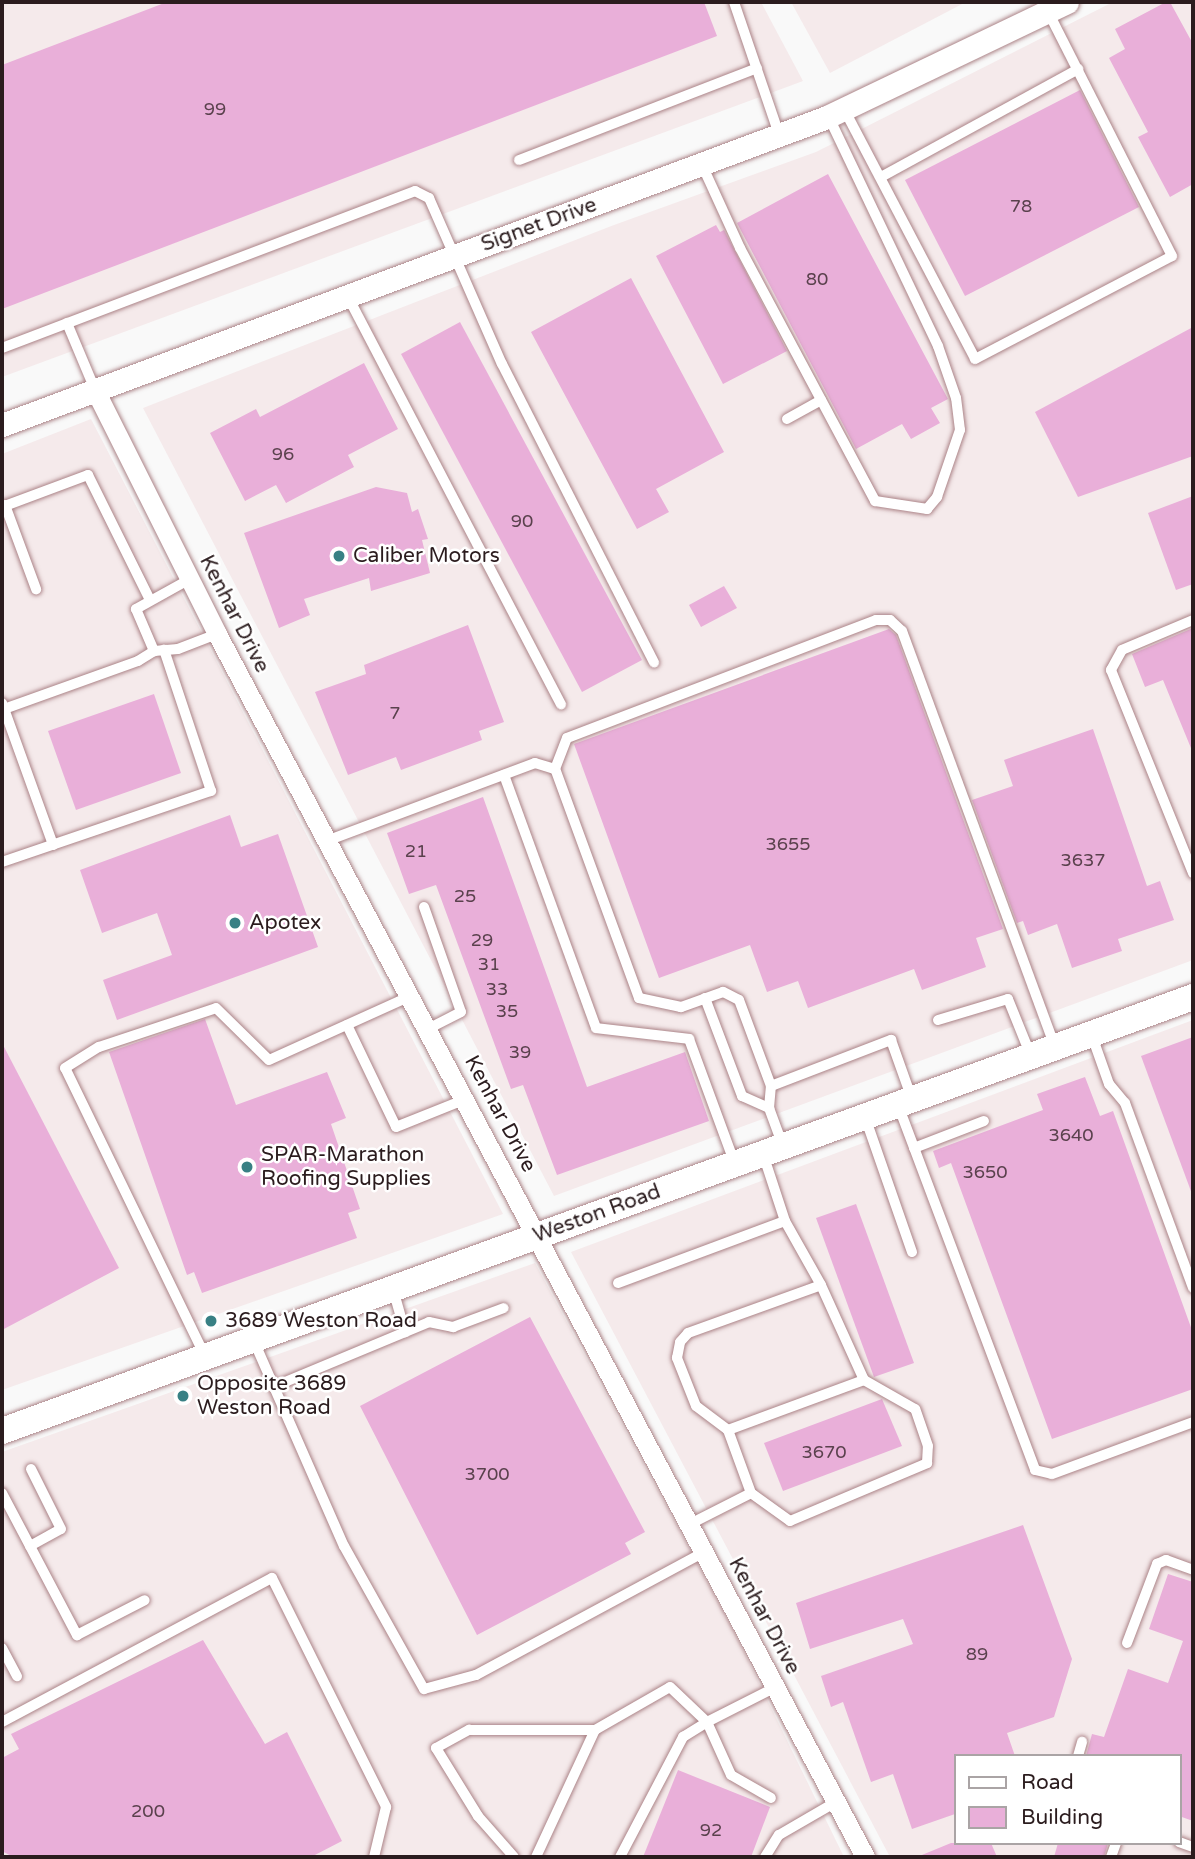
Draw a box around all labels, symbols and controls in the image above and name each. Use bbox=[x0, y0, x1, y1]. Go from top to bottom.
house number: 99 bbox=[204, 98, 226, 120]
street label: Signet Drive bbox=[478, 192, 600, 258]
house number: 78 bbox=[1010, 195, 1032, 217]
house number: 80 bbox=[806, 268, 828, 290]
house number: 96 bbox=[272, 443, 294, 465]
house number: 90 bbox=[511, 510, 533, 532]
place label: Caliber Motors bbox=[353, 543, 500, 569]
marker: Caliber Motors bbox=[331, 548, 347, 564]
street label: Kenhar Drive bbox=[194, 551, 274, 677]
house number: 7 bbox=[389, 702, 401, 724]
house number: 3655 bbox=[765, 833, 811, 855]
house number: 21 bbox=[405, 840, 427, 862]
house number: 3637 bbox=[1060, 849, 1106, 871]
house number: 25 bbox=[454, 885, 476, 907]
place label: Apotex bbox=[249, 910, 321, 936]
marker: Apotex bbox=[227, 915, 243, 931]
house number: 29 bbox=[471, 929, 493, 951]
house number: 31 bbox=[478, 953, 500, 975]
house number: 33 bbox=[486, 978, 508, 1000]
house number: 35 bbox=[496, 1000, 518, 1022]
house number: 39 bbox=[509, 1041, 531, 1063]
street label: Kenhar Drive bbox=[459, 1051, 541, 1177]
house number: 3640 bbox=[1048, 1124, 1094, 1146]
place label: SPAR-Marathon Roofing Supplies bbox=[261, 1142, 431, 1192]
marker: SPAR-Marathon Roofing Supplies bbox=[239, 1159, 255, 1175]
house number: 3650 bbox=[962, 1161, 1008, 1183]
street label: Weston Road bbox=[530, 1179, 664, 1249]
place label: 3689 Weston Road bbox=[225, 1308, 417, 1334]
marker: 3689 Weston Road bbox=[203, 1313, 219, 1329]
place label: Opposite 3689 Weston Road bbox=[197, 1371, 346, 1421]
marker: Opposite 3689 Weston Road bbox=[175, 1388, 191, 1404]
house number: 3670 bbox=[801, 1441, 847, 1463]
house number: 3700 bbox=[464, 1463, 510, 1485]
street label: Kenhar Drive bbox=[723, 1553, 805, 1679]
house number: 89 bbox=[966, 1643, 988, 1665]
legend bbox=[954, 1754, 1181, 1845]
text: Road bbox=[1021, 1770, 1074, 1795]
house number: 200 bbox=[131, 1800, 165, 1822]
text: Building bbox=[1021, 1805, 1103, 1830]
house number: 92 bbox=[700, 1819, 722, 1841]

